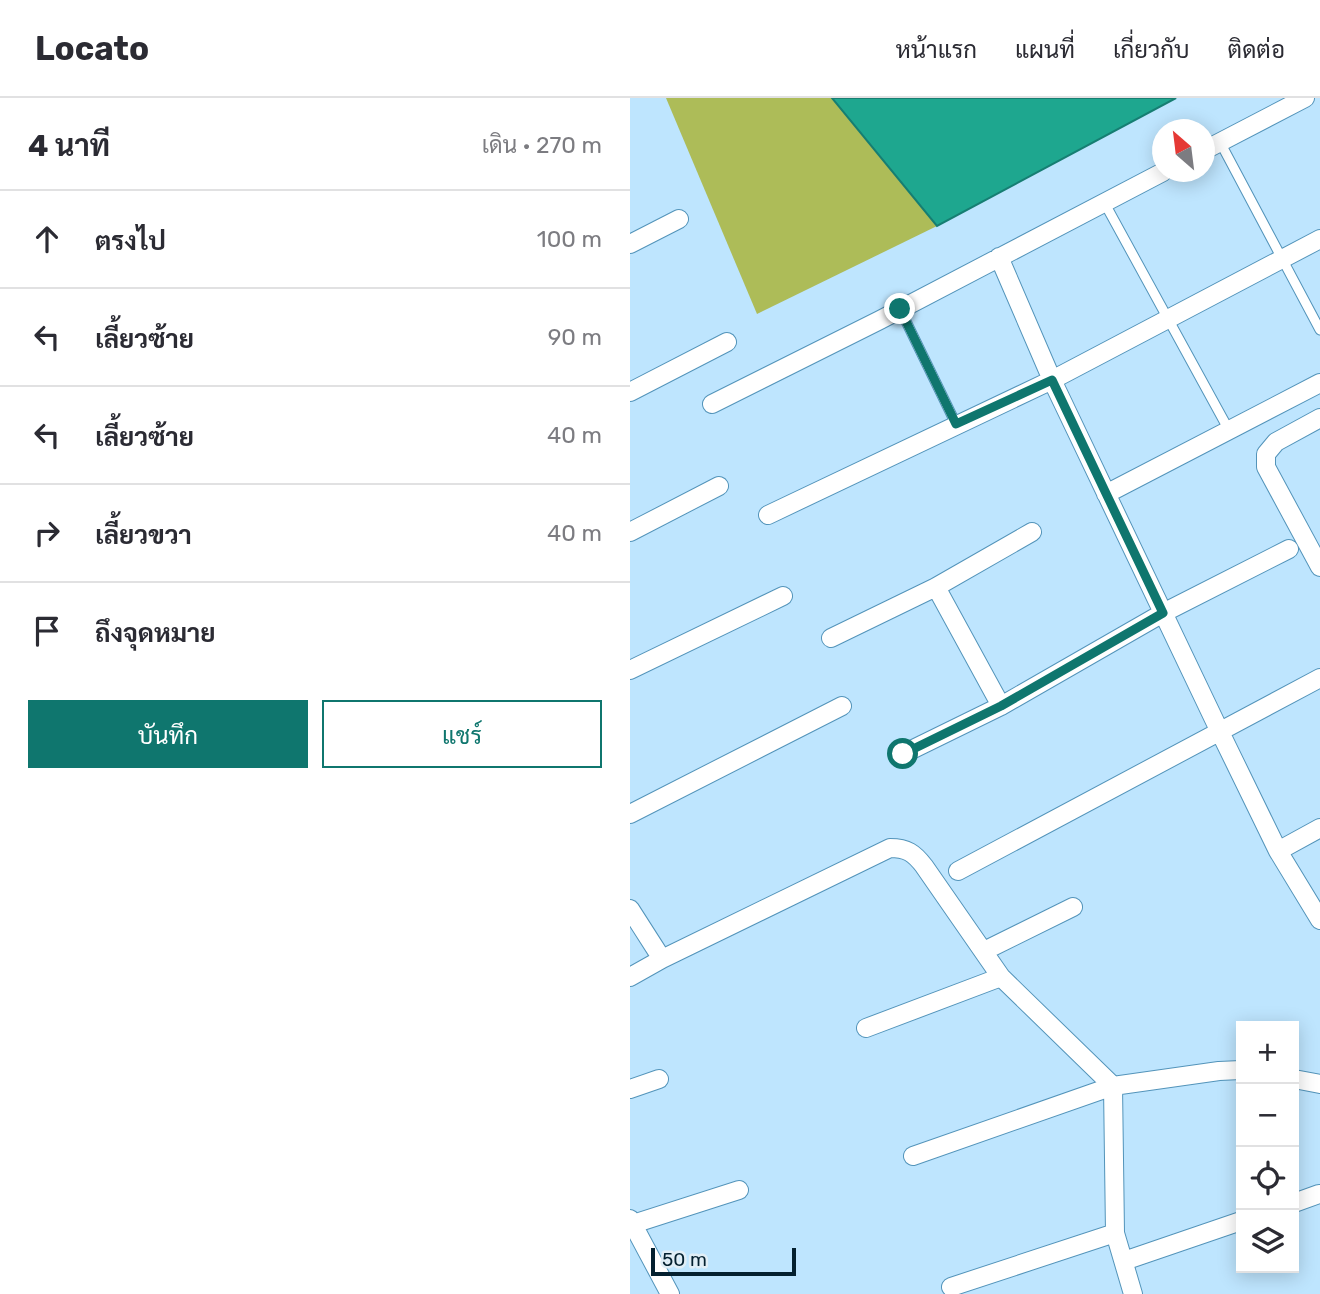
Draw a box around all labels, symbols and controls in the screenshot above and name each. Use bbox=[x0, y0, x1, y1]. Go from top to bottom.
text: Locato bbox=[35, 29, 149, 68]
text: หน้าแรก bbox=[896, 36, 977, 64]
text: แผนที่ bbox=[1015, 36, 1075, 64]
text: เกี่ยวกับ bbox=[1113, 36, 1190, 64]
text: ติดต่อ bbox=[1228, 36, 1285, 64]
north arrow bbox=[1152, 119, 1215, 182]
text: 4 นาที bbox=[28, 128, 110, 164]
text: เดิน · 270 m bbox=[482, 131, 602, 159]
icon: ahead bbox=[28, 220, 66, 258]
text: 100 m bbox=[537, 225, 602, 253]
text: ตรงไป bbox=[95, 226, 166, 257]
route end bbox=[884, 293, 915, 324]
icon: left bbox=[28, 318, 66, 356]
text: 90 m bbox=[548, 323, 602, 351]
text: เลี้ยวซ้าย bbox=[95, 324, 194, 355]
icon: left bbox=[28, 416, 66, 454]
text: 40 m bbox=[547, 421, 602, 449]
text: เลี้ยวซ้าย bbox=[95, 422, 194, 453]
icon: right bbox=[28, 514, 66, 552]
text: 40 m bbox=[547, 519, 602, 547]
text: เลี้ยวขวา bbox=[95, 520, 192, 551]
icon: arrive bbox=[28, 612, 66, 650]
text: ถึงจุดหมาย bbox=[95, 618, 216, 649]
button: บันทึก bbox=[28, 700, 308, 768]
button: แชร์ bbox=[322, 700, 602, 768]
route start bbox=[887, 738, 918, 769]
map controls bbox=[1236, 1021, 1299, 1273]
button: + bbox=[1236, 1021, 1299, 1084]
button: − bbox=[1236, 1084, 1299, 1147]
button: locate bbox=[1236, 1147, 1299, 1210]
button: layers bbox=[1236, 1210, 1299, 1273]
scale bar bbox=[651, 1245, 796, 1277]
text: 50 m bbox=[662, 1248, 707, 1271]

